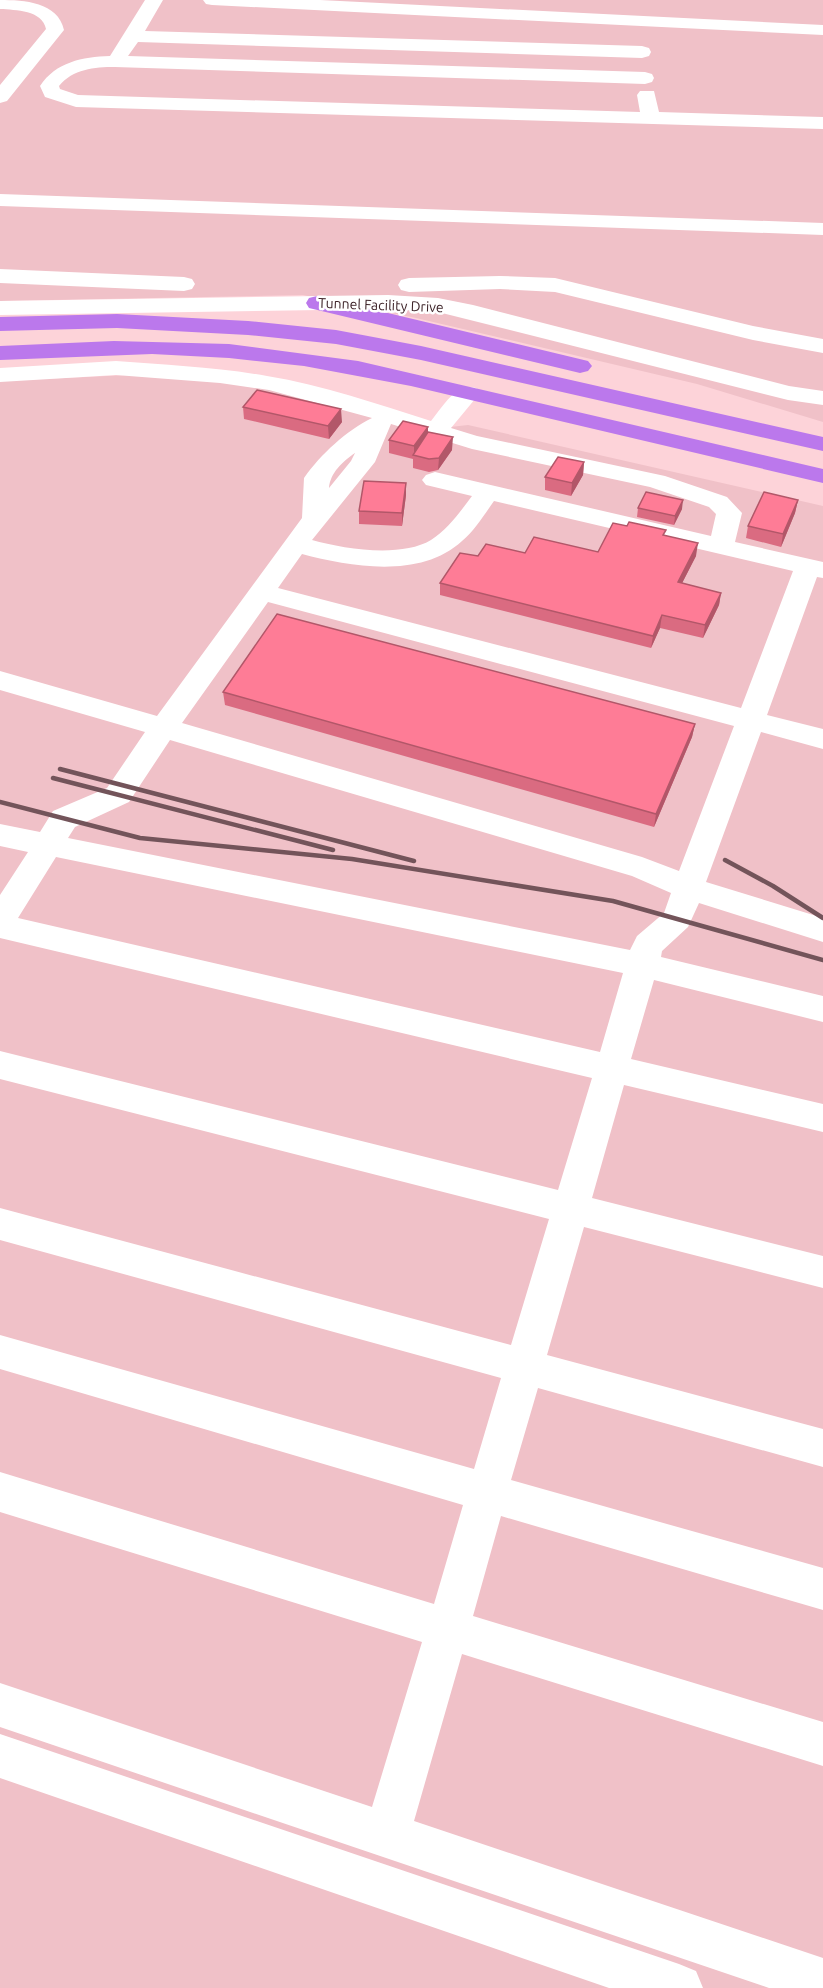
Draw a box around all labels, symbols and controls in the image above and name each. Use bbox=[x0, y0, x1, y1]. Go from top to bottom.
street label: Tunnel Facility Drive bbox=[318, 295, 444, 315]

